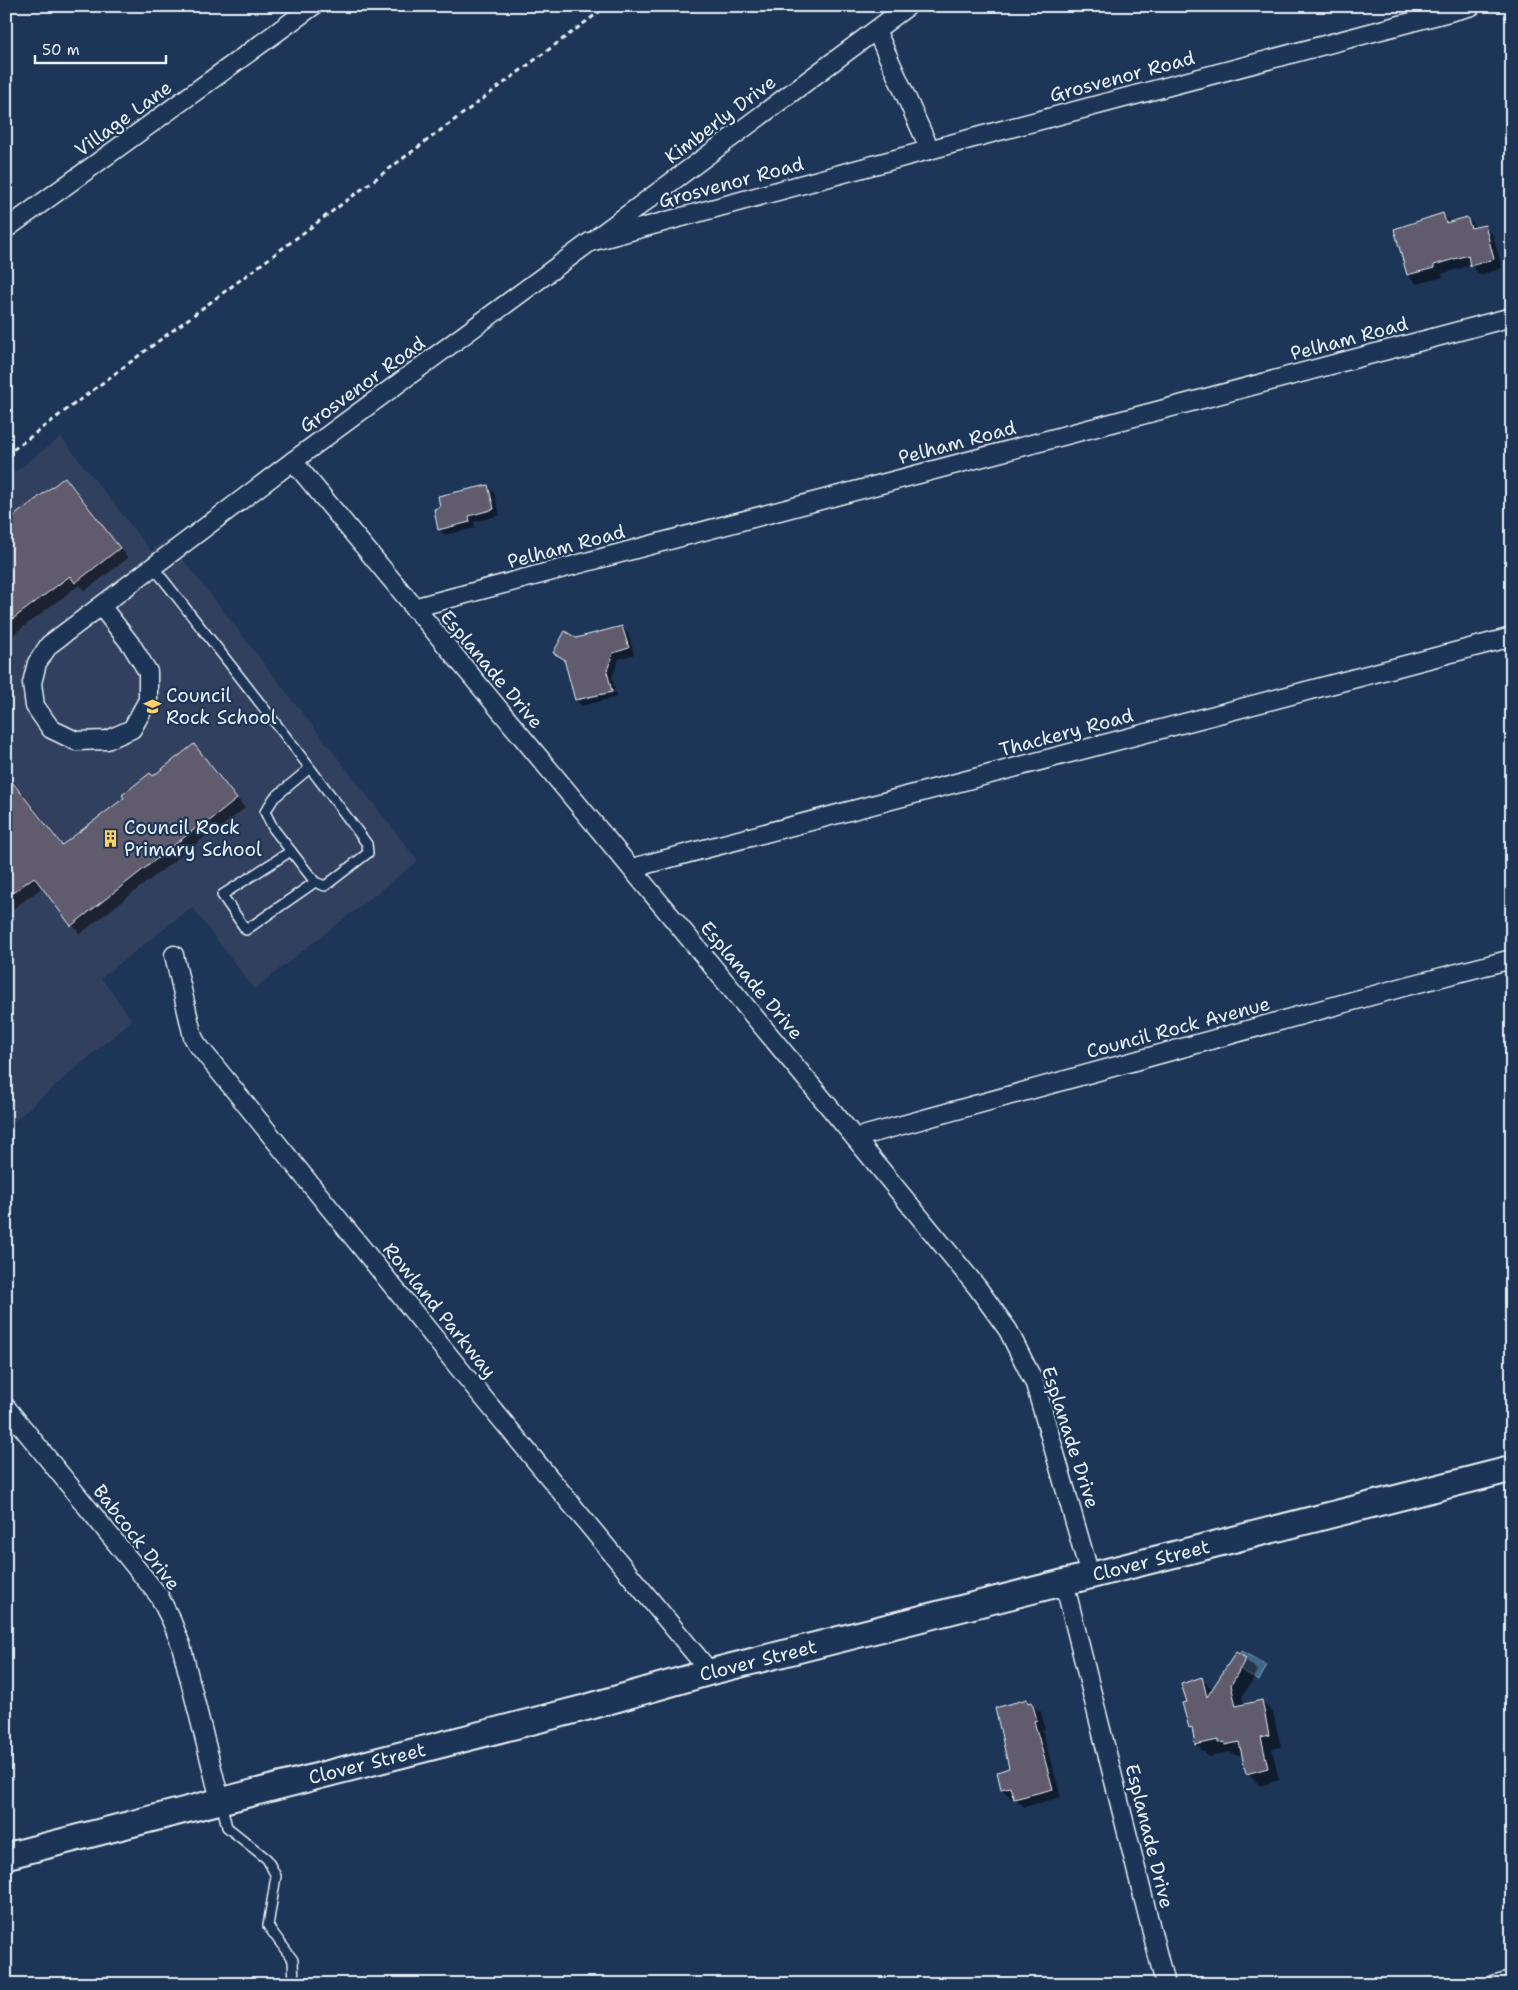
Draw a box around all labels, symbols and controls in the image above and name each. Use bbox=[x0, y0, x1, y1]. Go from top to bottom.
scale bar bbox=[35, 32, 166, 64]
text: 50 m bbox=[42, 40, 80, 60]
street label: Grosvenor Road bbox=[1047, 45, 1197, 108]
street label: Kimberly Drive bbox=[660, 69, 781, 169]
street label: Village Lane bbox=[70, 75, 177, 162]
street label: Grosvenor Road bbox=[656, 151, 806, 214]
street label: Pelham Road bbox=[1288, 311, 1411, 366]
street label: Grosvenor Road bbox=[295, 330, 430, 438]
street label: Pelham Road bbox=[896, 415, 1019, 470]
street label: Pelham Road bbox=[505, 519, 628, 574]
street label: Esplanade Drive bbox=[435, 605, 549, 734]
place label: Council Rock School bbox=[166, 683, 277, 730]
school or university icon: Council Rock School bbox=[142, 696, 162, 716]
street label: Thackery Road bbox=[996, 703, 1136, 762]
place label: Council Rock Primary School bbox=[124, 815, 262, 862]
building icon: Council Rock Primary School bbox=[100, 828, 120, 848]
street label: Esplanade Drive bbox=[695, 916, 809, 1045]
street label: Council Rock Avenue bbox=[1083, 991, 1273, 1064]
street label: Rowland Parkway bbox=[377, 1237, 502, 1383]
street label: Esplanade Drive bbox=[1036, 1363, 1105, 1511]
street label: Babcock Drive bbox=[87, 1479, 186, 1595]
street label: Clover Street bbox=[1090, 1534, 1212, 1587]
street label: Clover Street bbox=[697, 1634, 819, 1687]
street label: Clover Street bbox=[306, 1737, 428, 1790]
street label: Esplanade Drive bbox=[1120, 1761, 1180, 1911]

